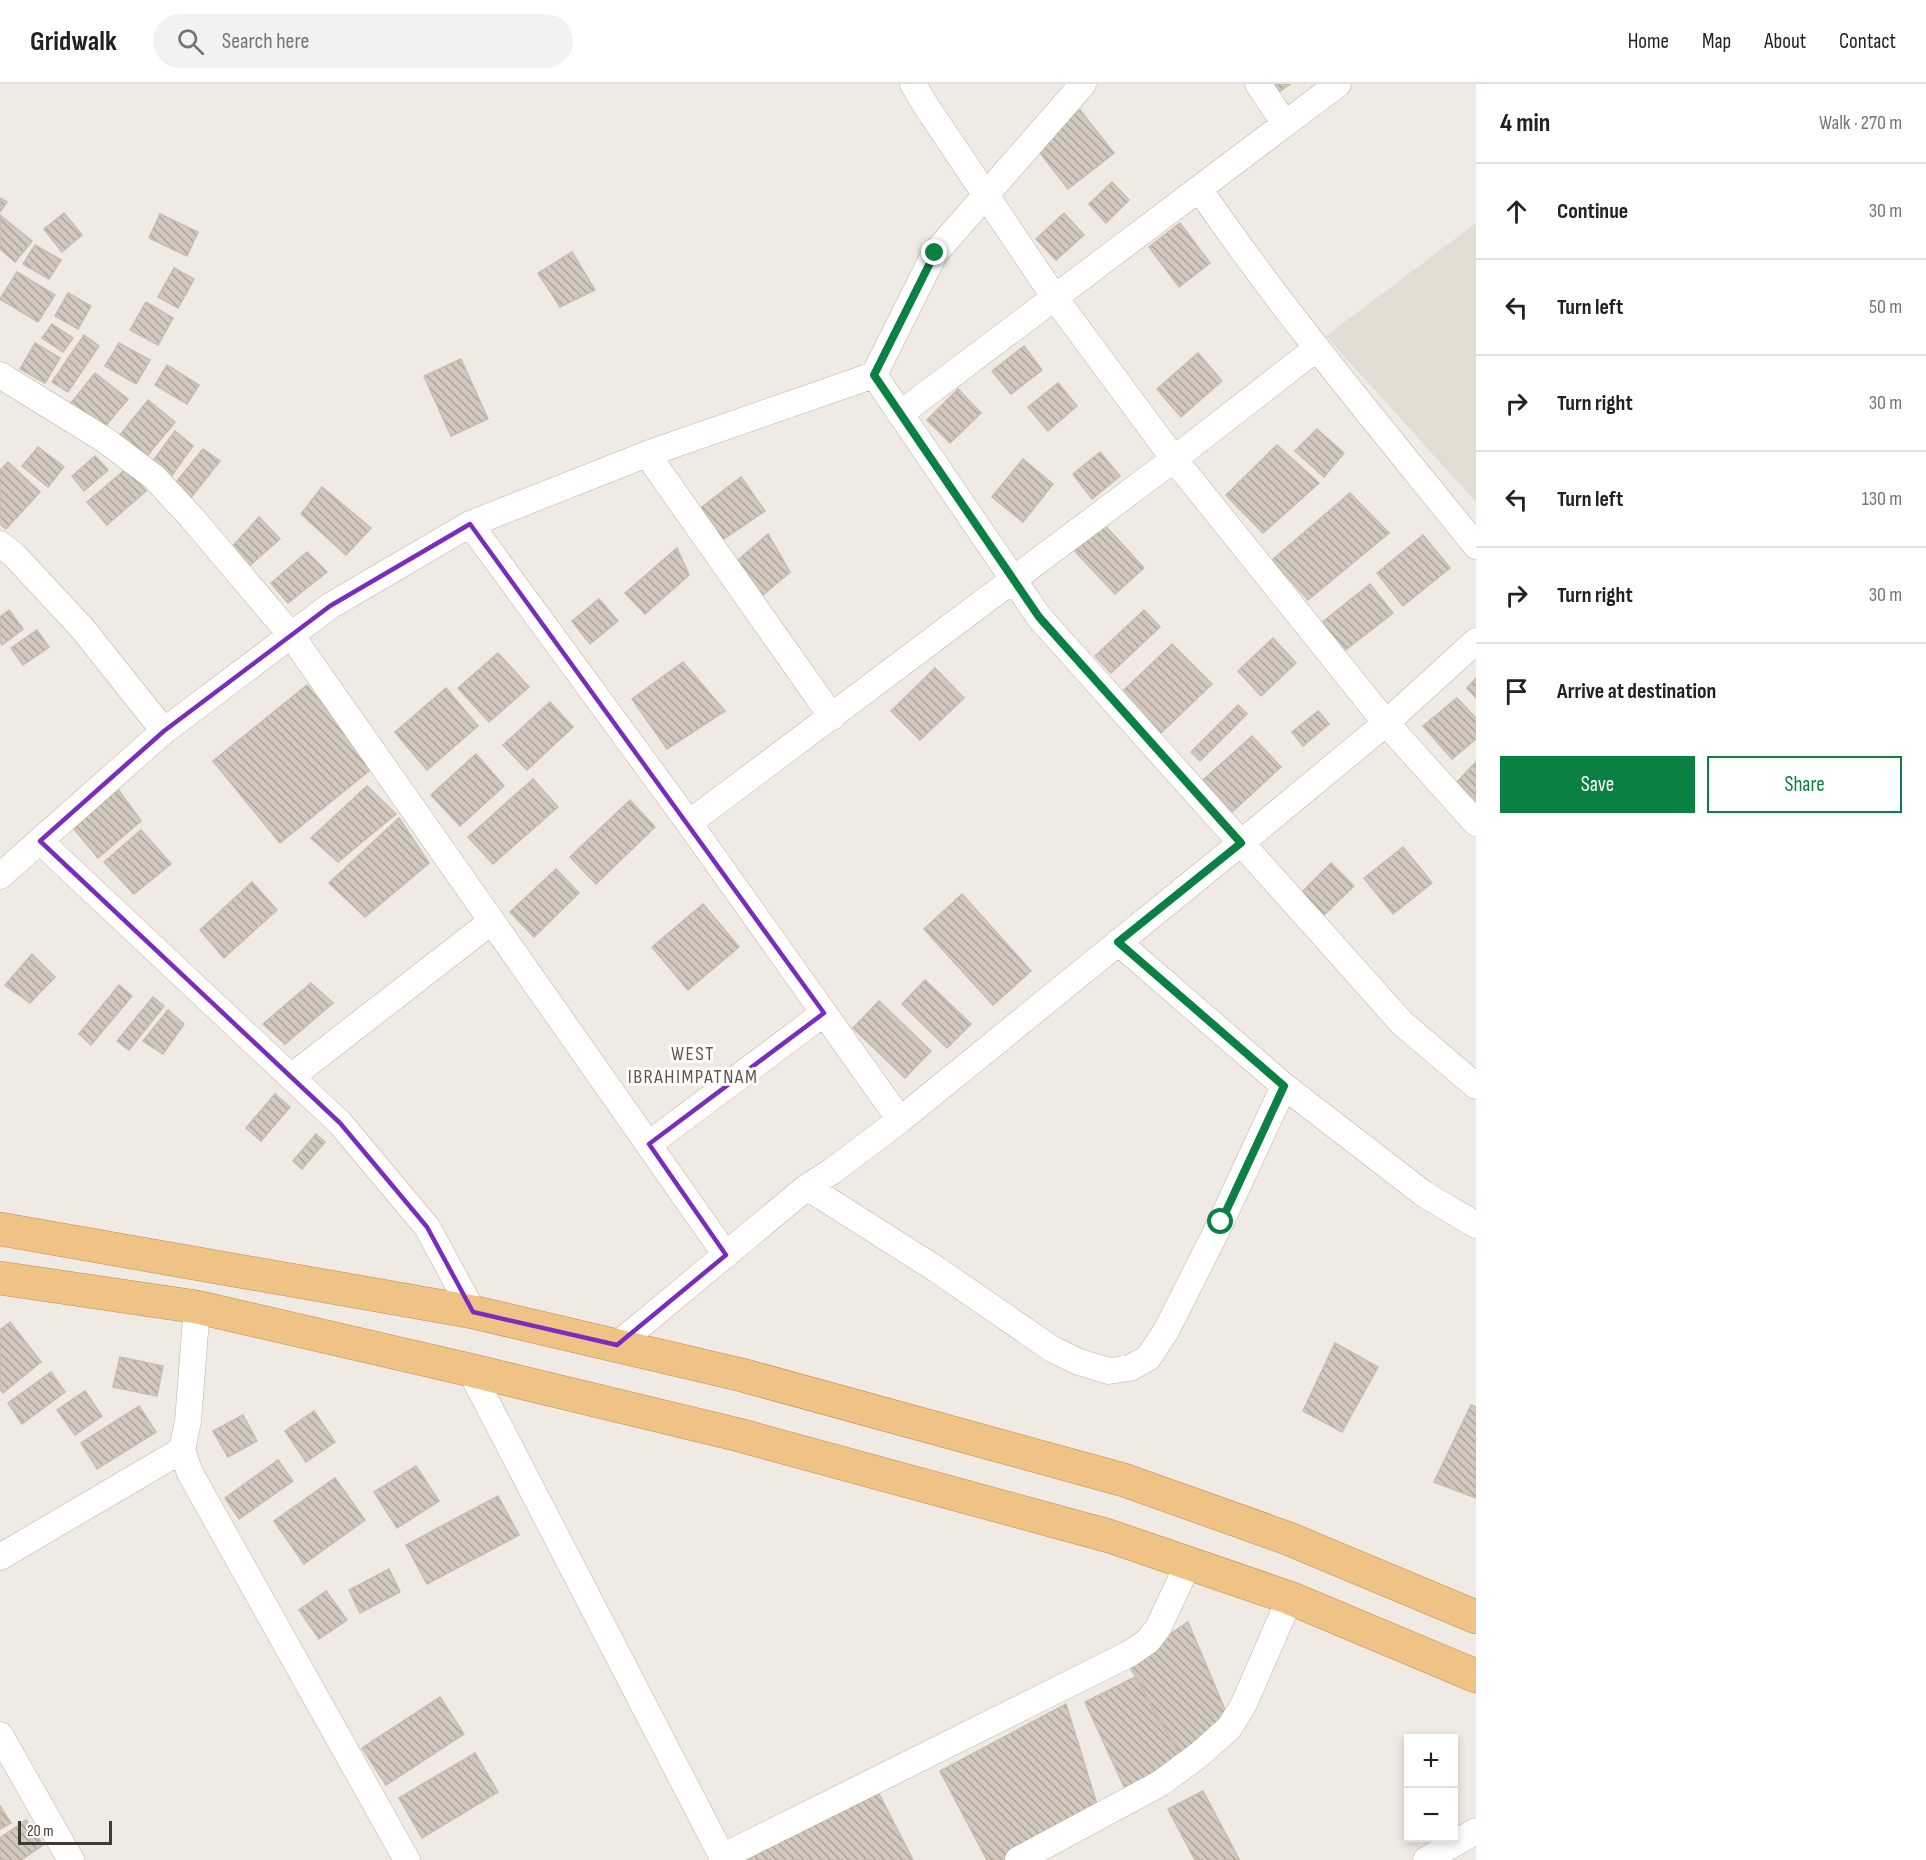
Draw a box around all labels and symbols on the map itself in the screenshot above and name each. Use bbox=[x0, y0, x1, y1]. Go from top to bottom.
route end bbox=[921, 239, 947, 265]
district label: WEST IBRAHIMPATNAM bbox=[628, 1042, 758, 1089]
route start bbox=[1207, 1208, 1233, 1234]
scale bar bbox=[18, 1818, 112, 1846]

